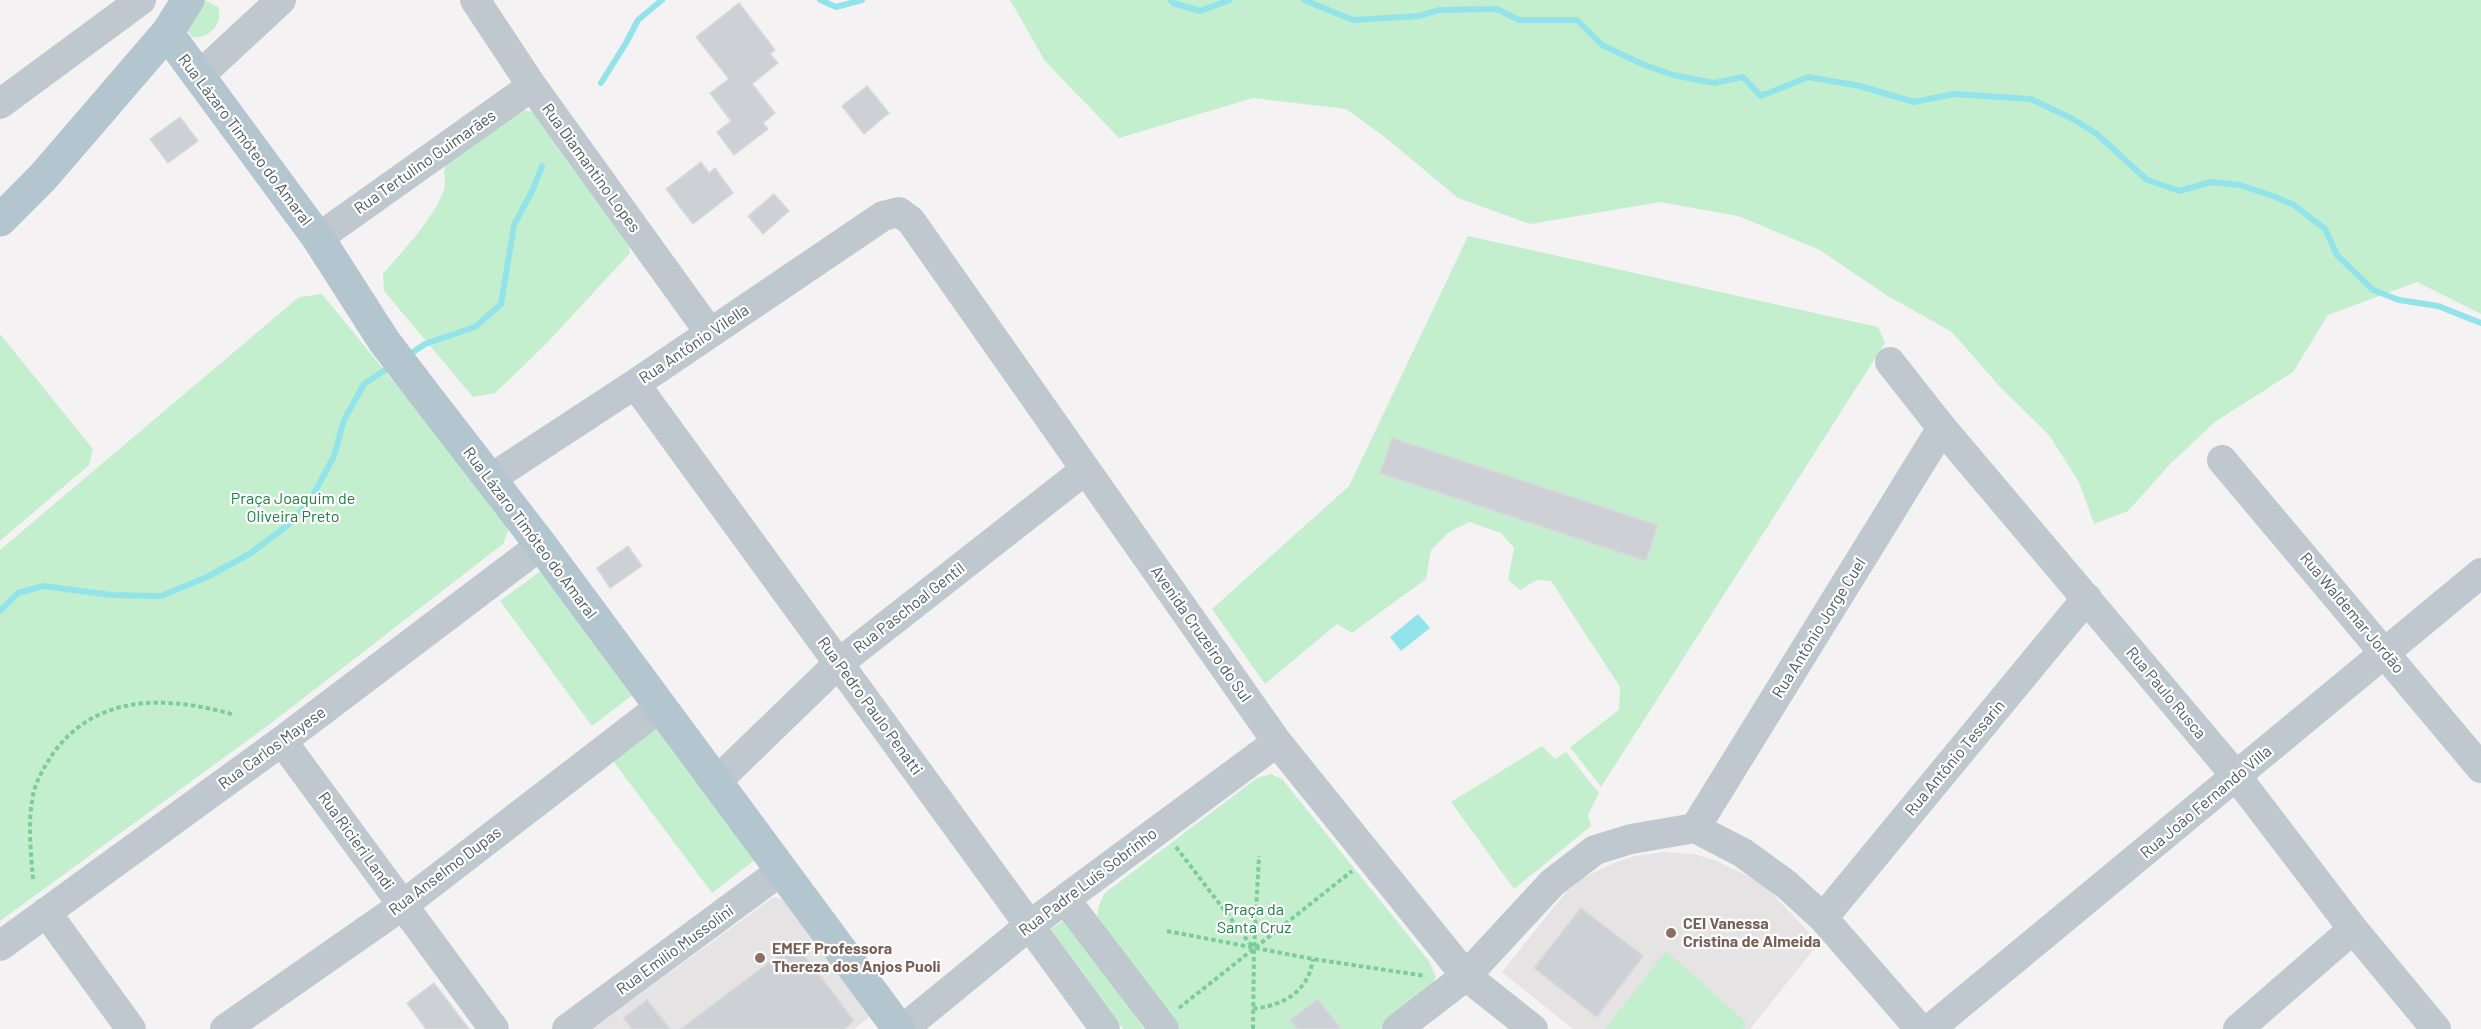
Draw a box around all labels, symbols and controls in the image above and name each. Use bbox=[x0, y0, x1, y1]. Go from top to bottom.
street label: Rua Lázaro Timóteo do Amaral bbox=[174, 50, 316, 230]
street label: Rua Diamantino Lopes bbox=[538, 100, 644, 236]
street label: Rua Tertulino Guimarães bbox=[350, 106, 500, 218]
street label: Rua Antônio Vilella bbox=[636, 300, 752, 388]
street label: Rua Lázaro Timóteo do Amaral bbox=[459, 443, 601, 623]
park label: Praça Joaquim de Oliveira Preto bbox=[231, 489, 355, 527]
street label: Rua Waldemar Jordão bbox=[2296, 549, 2408, 677]
street label: Rua Antônio Jorge Cuel bbox=[1768, 555, 1870, 701]
street label: Rua Paschoal Gentil bbox=[849, 559, 969, 657]
street label: Avenida Cruzeiro do Sul bbox=[1147, 562, 1255, 706]
street label: Rua Pedro Paulo Penatti bbox=[814, 633, 926, 779]
street label: Rua Paulo Rusca bbox=[2122, 643, 2210, 743]
street label: Rua Antônio Tessarin bbox=[1901, 696, 2009, 820]
street label: Rua Carlos Mayese bbox=[215, 703, 329, 793]
street label: Rua João Fernando Villa bbox=[2136, 741, 2276, 863]
street label: Rua Ricieri Landi bbox=[314, 788, 398, 894]
street label: Rua Anselmo Dupas bbox=[385, 822, 505, 920]
street label: Rua Padre Luís Sobrinho bbox=[1015, 824, 1161, 940]
park label: Praça da Santa Cruz bbox=[1217, 900, 1291, 938]
street label: Rua Emílio Mussolini bbox=[613, 901, 737, 999]
place label: CEI Vanessa Cristina de Almeida bbox=[1683, 914, 1821, 952]
marker: CEI Vanessa Cristina de Almeida bbox=[1664, 926, 1678, 940]
place label: EMEF Professora Thereza dos Anjos Puoli bbox=[772, 939, 941, 977]
marker: EMEF Professora Thereza dos Anjos Puoli bbox=[753, 951, 767, 965]

